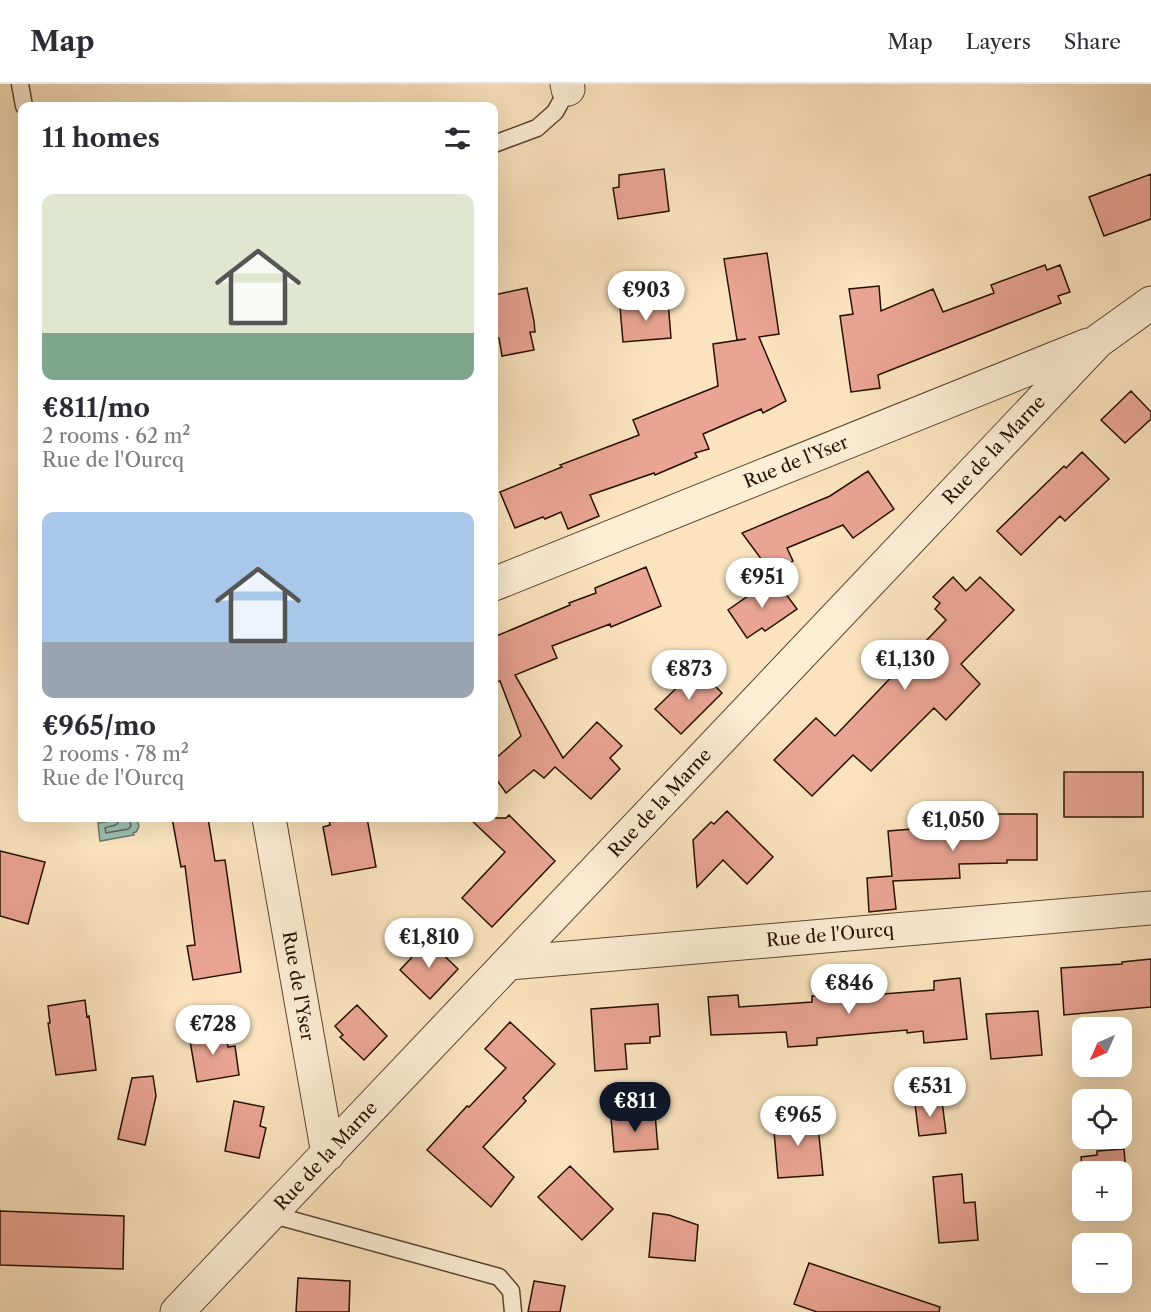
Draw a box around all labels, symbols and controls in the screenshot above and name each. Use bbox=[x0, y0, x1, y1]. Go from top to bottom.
text: Map bbox=[30, 24, 94, 58]
text: Map bbox=[888, 29, 933, 54]
text: Layers bbox=[966, 29, 1031, 54]
text: Share bbox=[1064, 29, 1121, 54]
text: 11 homes bbox=[42, 122, 160, 154]
icon: filters bbox=[441, 122, 474, 155]
icon: home bbox=[204, 233, 312, 341]
pin: €903 bbox=[610, 271, 682, 322]
text: €903 bbox=[622, 278, 670, 302]
street label: Rue de la Marne bbox=[938, 391, 1050, 509]
text: €811/mo bbox=[42, 392, 150, 424]
text: 2 rooms · 62 m² bbox=[42, 424, 190, 448]
street label: Rue de l'Yser bbox=[740, 431, 852, 493]
text: Rue de l'Ourcq bbox=[42, 448, 184, 472]
icon: home bbox=[204, 551, 312, 659]
pin: €951 bbox=[726, 558, 798, 609]
text: €951 bbox=[740, 565, 784, 589]
pin: €1,130 bbox=[856, 640, 954, 691]
text: €1,130 bbox=[875, 647, 935, 671]
pin: €873 bbox=[653, 650, 725, 701]
text: €873 bbox=[666, 657, 712, 681]
text: €965/mo bbox=[42, 710, 156, 742]
text: 2 rooms · 78 m² bbox=[42, 742, 189, 766]
street label: Rue de la Marne bbox=[604, 744, 716, 862]
text: Rue de l'Ourcq bbox=[42, 766, 184, 790]
pin: €1,050 bbox=[904, 801, 1002, 852]
text: €1,050 bbox=[921, 808, 985, 832]
pin: €1,810 bbox=[380, 918, 478, 969]
street label: Rue de l'Ourcq bbox=[765, 918, 895, 952]
text: €1,810 bbox=[398, 925, 460, 949]
street label: Rue de l'Yser bbox=[278, 929, 319, 1043]
pin: €846 bbox=[813, 964, 885, 1015]
text: €846 bbox=[825, 971, 873, 995]
pin: €728 bbox=[177, 1005, 249, 1056]
text: €728 bbox=[189, 1012, 237, 1036]
north arrow bbox=[1072, 1017, 1132, 1077]
map controls bbox=[1072, 1017, 1132, 1293]
pin: €531 bbox=[894, 1067, 966, 1118]
text: €531 bbox=[908, 1074, 952, 1098]
pin: €811 bbox=[599, 1082, 671, 1133]
text: €811 bbox=[613, 1089, 657, 1113]
button: locate bbox=[1072, 1089, 1132, 1149]
pin: €965 bbox=[762, 1096, 834, 1147]
street label: Rue de la Marne bbox=[270, 1097, 382, 1215]
text: €965 bbox=[774, 1103, 822, 1127]
button: + bbox=[1072, 1161, 1132, 1221]
button: − bbox=[1072, 1233, 1132, 1293]

